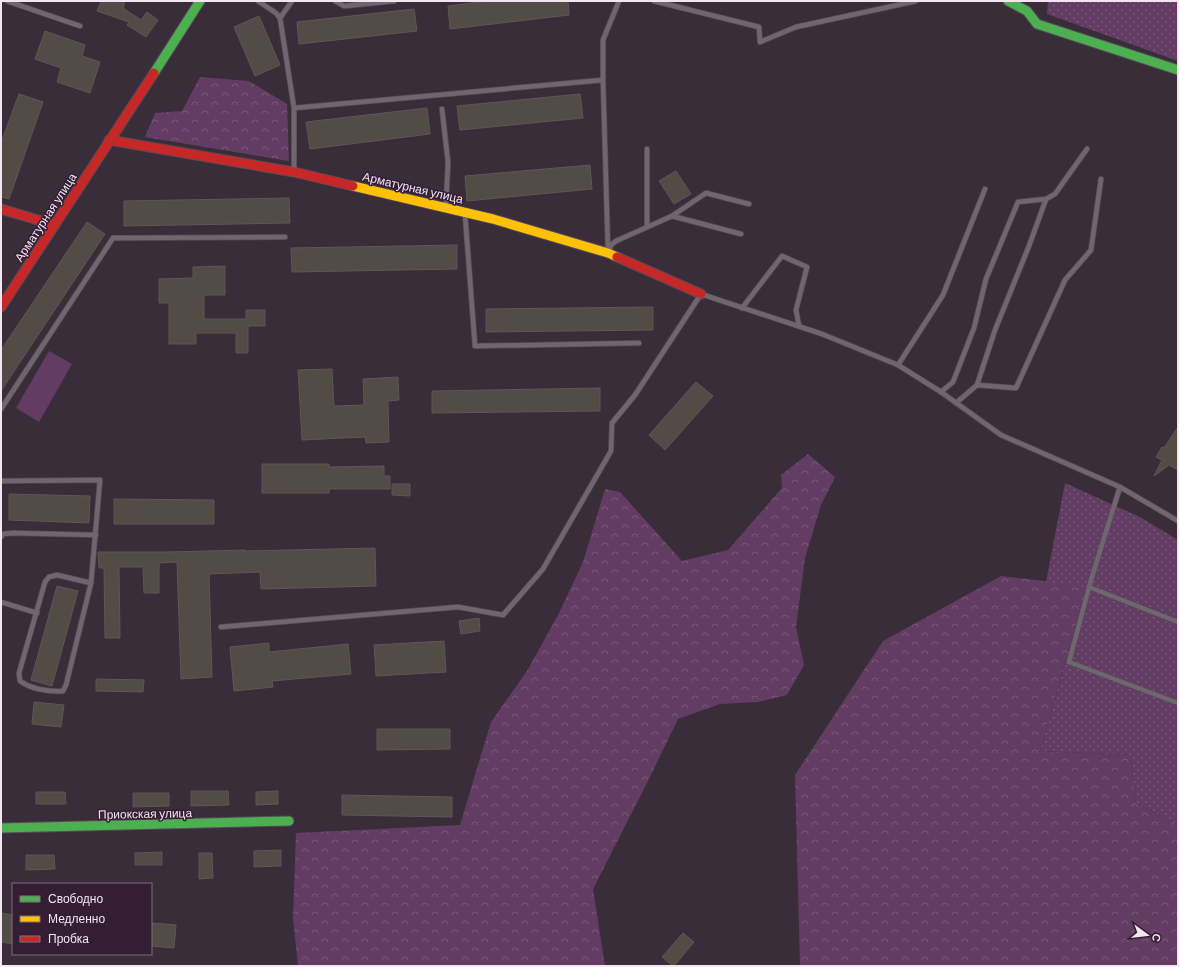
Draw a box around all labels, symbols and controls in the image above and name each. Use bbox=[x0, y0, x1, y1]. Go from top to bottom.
street label: Арматурная улица bbox=[361, 169, 465, 206]
street label: Арматурная улица bbox=[11, 170, 80, 264]
street label: Приокская улица bbox=[98, 805, 193, 822]
legend bbox=[12, 883, 152, 955]
text: Свободно bbox=[48, 891, 103, 906]
text: Медленно bbox=[48, 911, 105, 926]
north arrow bbox=[1127, 915, 1167, 955]
text: Пробка bbox=[48, 931, 89, 946]
text: С bbox=[1150, 932, 1164, 943]

